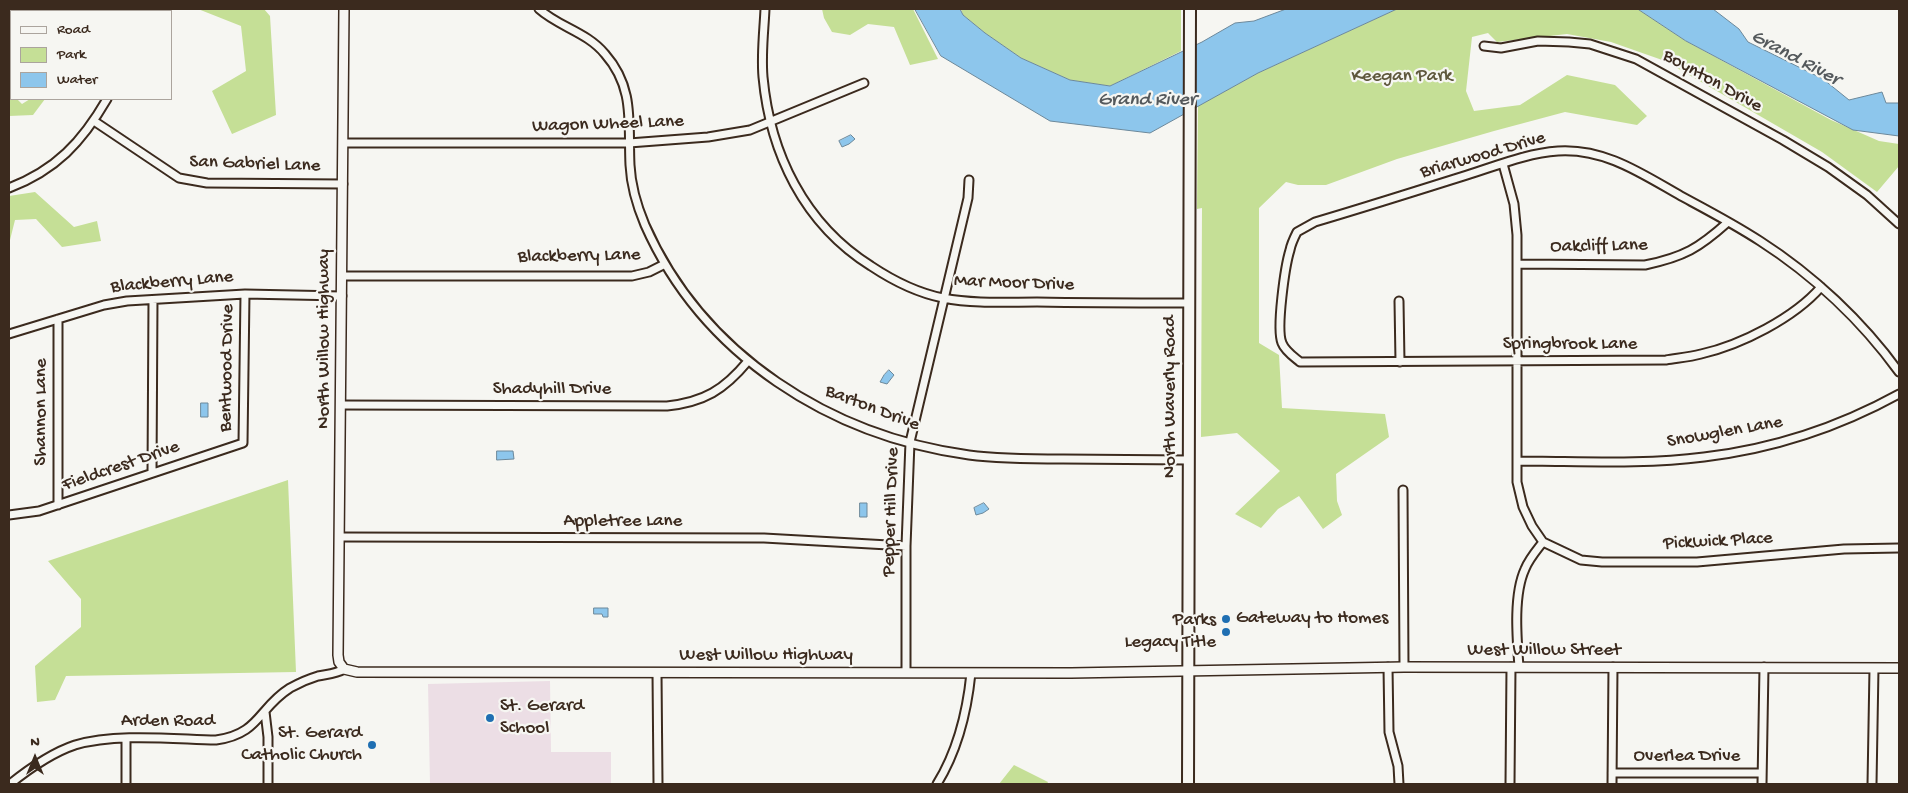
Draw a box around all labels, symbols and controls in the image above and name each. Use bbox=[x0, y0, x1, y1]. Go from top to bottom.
legend bbox=[10, 10, 172, 100]
text: Road bbox=[57, 21, 90, 39]
water label: Grand River bbox=[1746, 25, 1844, 93]
street label: Boynton Drive bbox=[1658, 45, 1766, 119]
text: Park bbox=[57, 46, 86, 64]
park label: Keegan Park bbox=[1351, 66, 1453, 88]
text: Water bbox=[57, 71, 97, 89]
water label: Grand River bbox=[1098, 89, 1196, 113]
street label: Wagon Wheel Lane bbox=[532, 111, 684, 139]
street label: Briarwood Drive bbox=[1418, 127, 1548, 185]
street label: San Gabriel Lane bbox=[189, 151, 321, 179]
street label: Oakcliff Lane bbox=[1550, 235, 1648, 259]
street label: Blackberry Lane bbox=[517, 245, 641, 269]
street label: North Willow Highway bbox=[314, 249, 336, 429]
street label: Blackberry Lane bbox=[110, 266, 234, 300]
street label: Mar Moor Drive bbox=[953, 271, 1075, 297]
street label: Bentwood Drive bbox=[215, 304, 241, 432]
street label: North Waverly Road bbox=[1160, 316, 1182, 478]
street label: Springbrook Lane bbox=[1503, 334, 1637, 356]
street label: Shannon Lane bbox=[31, 358, 53, 466]
street label: Shadyhill Drive bbox=[493, 379, 611, 401]
street label: Barton Drive bbox=[821, 381, 923, 437]
street label: Snowglen Lane bbox=[1665, 412, 1785, 454]
street label: Fieldcrest Drive bbox=[59, 436, 183, 498]
street label: Pepper Hill Drive bbox=[878, 447, 906, 577]
street label: Appletree Lane bbox=[564, 511, 682, 533]
street label: Pickwick Place bbox=[1663, 528, 1773, 556]
place label: Gateway to Homes bbox=[1236, 608, 1388, 630]
place label: Parks Legacy Title bbox=[1124, 610, 1216, 654]
marker: Gateway to Homes bbox=[1220, 613, 1232, 625]
marker: Parks Legacy Title bbox=[1220, 626, 1232, 638]
street label: West Willow Street bbox=[1467, 640, 1621, 662]
street label: West Willow Highway bbox=[679, 645, 853, 667]
place label: St. Gerard School bbox=[500, 696, 584, 740]
street label: Arden Road bbox=[121, 711, 215, 733]
marker: St. Gerard School bbox=[484, 712, 496, 724]
place label: St. Gerard Catholic Church bbox=[241, 723, 362, 767]
north arrow bbox=[10, 733, 60, 783]
text: N bbox=[30, 734, 40, 751]
marker: St. Gerard Catholic Church bbox=[366, 739, 378, 751]
street label: Overlea Drive bbox=[1634, 746, 1740, 768]

